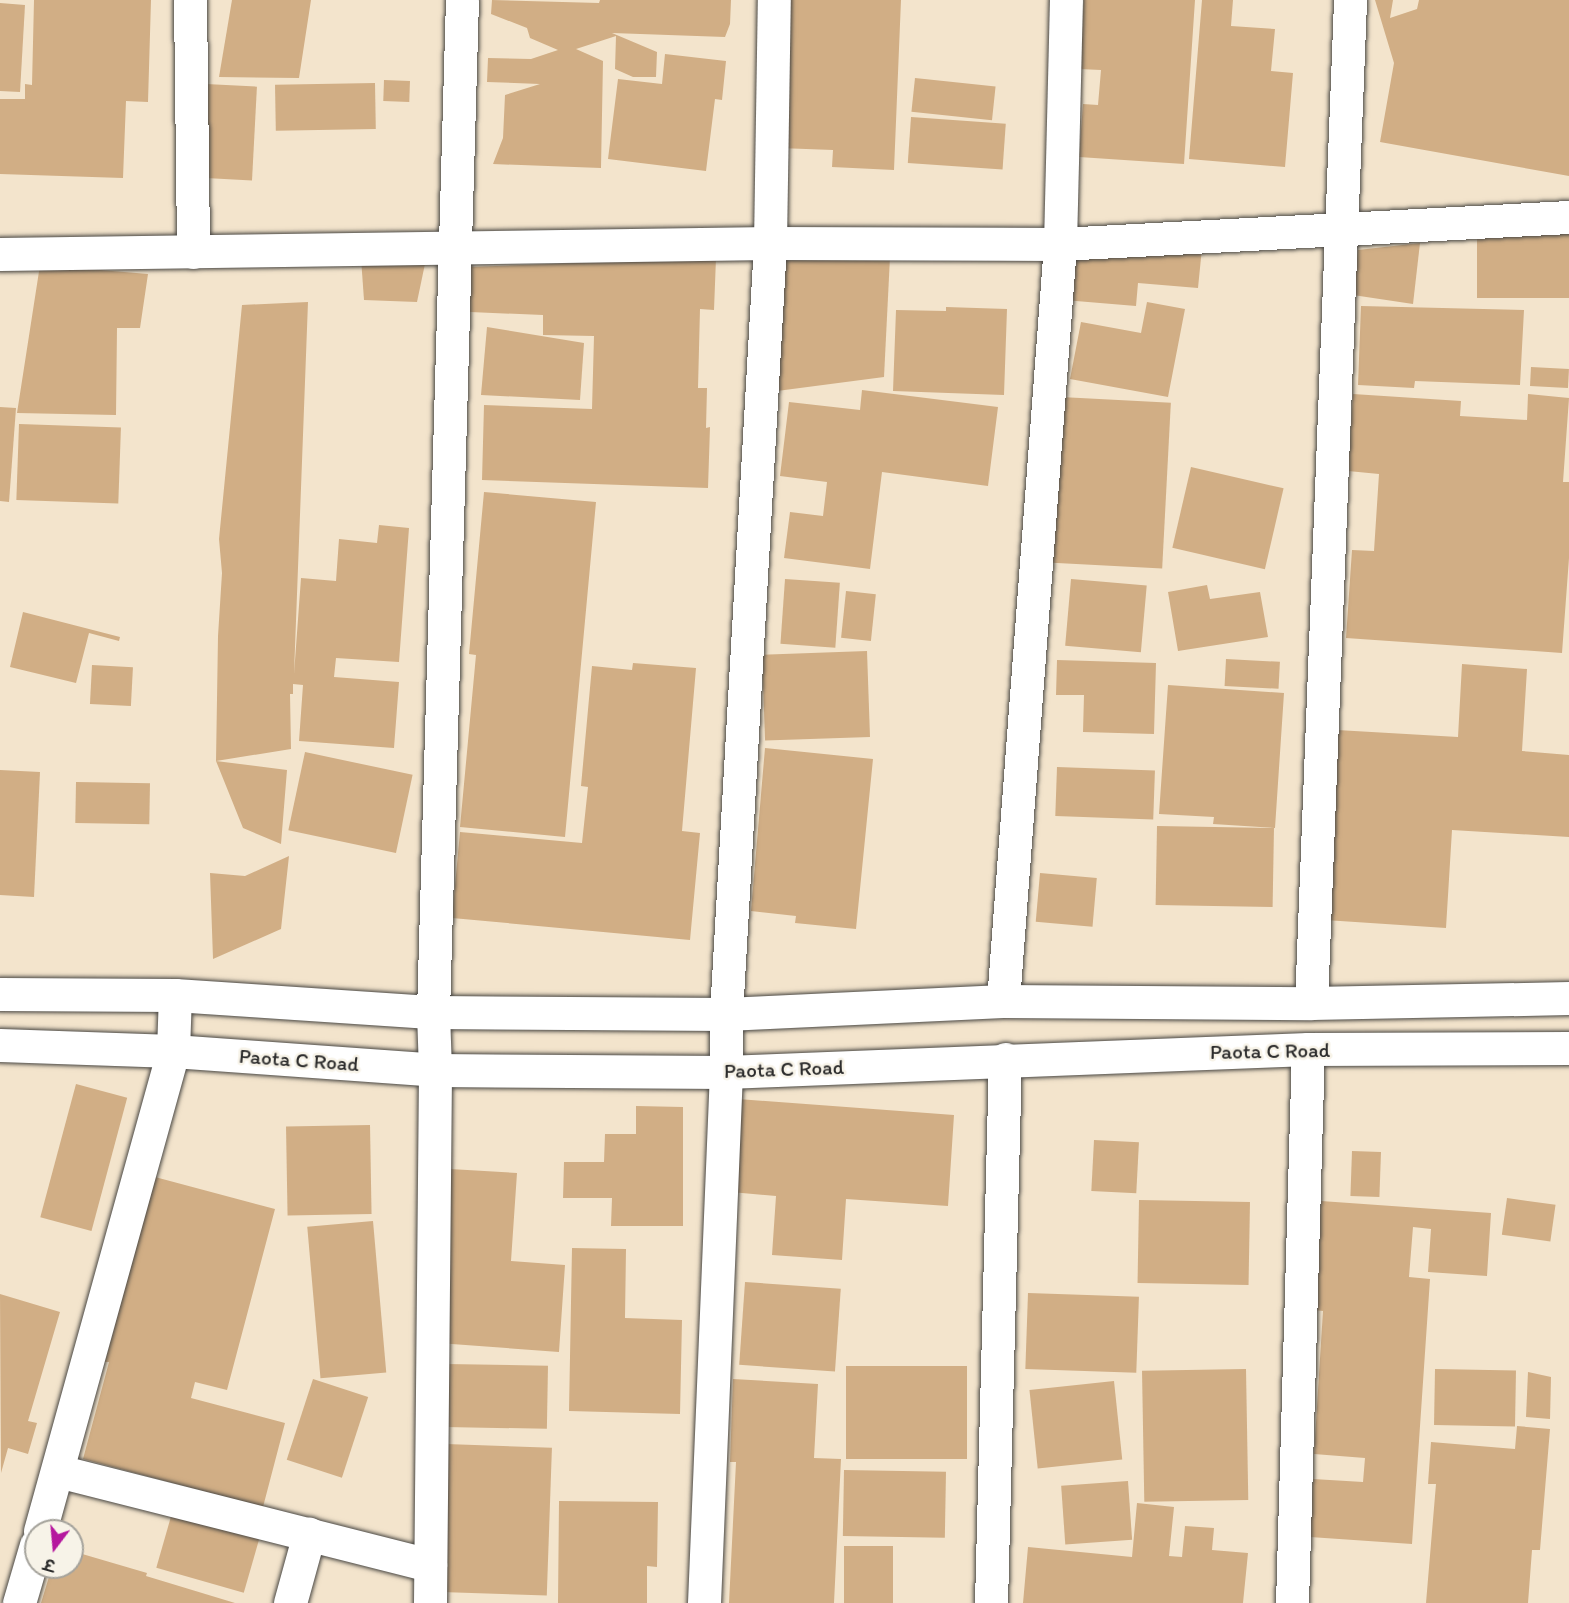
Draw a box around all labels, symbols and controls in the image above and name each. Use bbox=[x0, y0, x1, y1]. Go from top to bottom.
street label: Paota C Road bbox=[1210, 1037, 1330, 1065]
street label: Paota C Road bbox=[238, 1043, 360, 1077]
street label: Paota C Road bbox=[724, 1054, 844, 1084]
north arrow bbox=[24, 1519, 84, 1579]
text: उ bbox=[42, 1554, 57, 1575]

